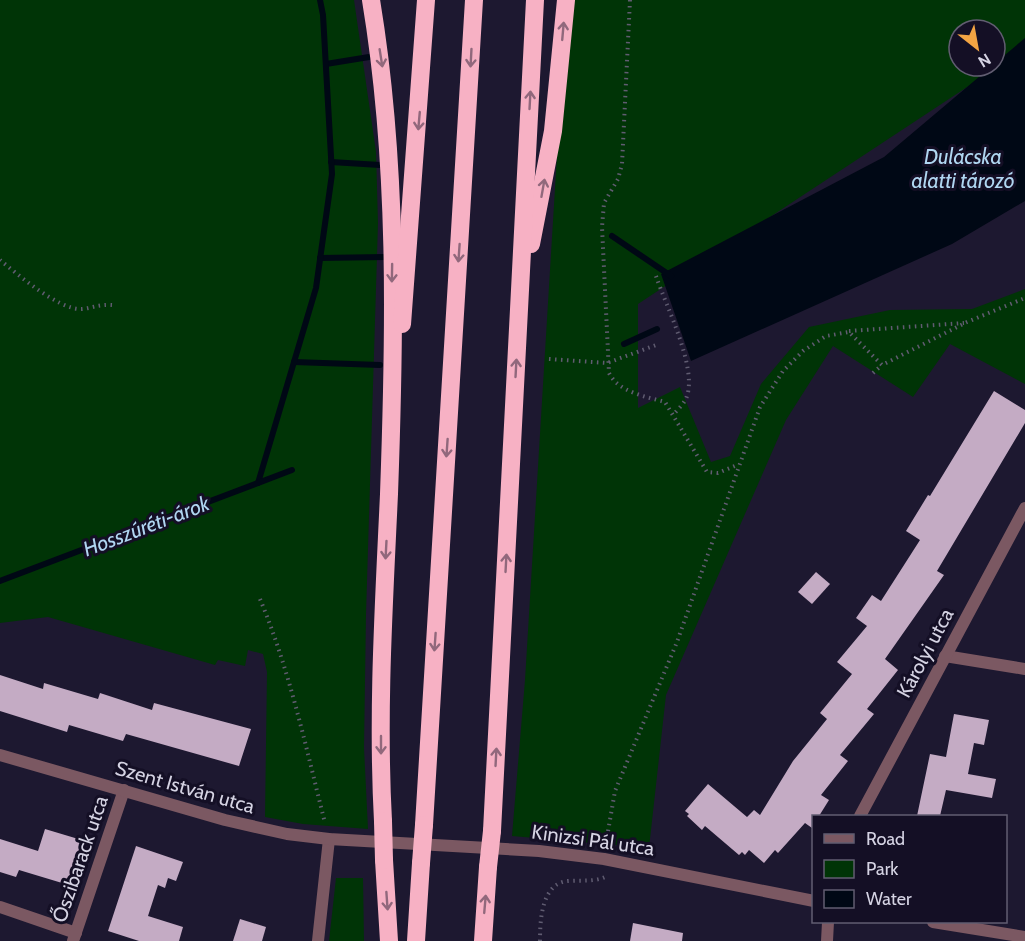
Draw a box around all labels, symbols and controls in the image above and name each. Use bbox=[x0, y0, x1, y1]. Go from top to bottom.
north arrow bbox=[947, 18, 1007, 78]
one-way arrow bbox=[558, 22, 569, 42]
one-way arrow bbox=[375, 47, 386, 67]
one-way arrow bbox=[465, 48, 476, 68]
text: N bbox=[975, 49, 994, 71]
one-way arrow bbox=[524, 91, 535, 111]
one-way arrow bbox=[413, 111, 424, 131]
water label: Dulácska alatti tározó bbox=[911, 144, 1015, 193]
one-way arrow bbox=[538, 179, 549, 199]
one-way arrow bbox=[454, 243, 465, 263]
one-way arrow bbox=[386, 263, 398, 283]
one-way arrow bbox=[510, 358, 521, 378]
one-way arrow bbox=[441, 437, 452, 457]
water label: Hosszúréti-árok bbox=[79, 490, 214, 562]
one-way arrow bbox=[380, 540, 391, 560]
one-way arrow bbox=[501, 553, 512, 573]
street label: Károlyi utca bbox=[892, 604, 959, 702]
one-way arrow bbox=[429, 632, 440, 652]
one-way arrow bbox=[375, 735, 387, 755]
one-way arrow bbox=[491, 748, 502, 768]
street label: Szent István utca bbox=[113, 756, 258, 818]
street label: Őszibarack utca bbox=[47, 792, 113, 925]
legend bbox=[812, 815, 1007, 923]
street label: Kinizsi Pál utca bbox=[530, 820, 656, 861]
text: Road bbox=[866, 828, 905, 850]
text: Park bbox=[866, 858, 899, 880]
text: Water bbox=[866, 888, 912, 910]
one-way arrow bbox=[382, 890, 393, 910]
one-way arrow bbox=[480, 894, 491, 914]

